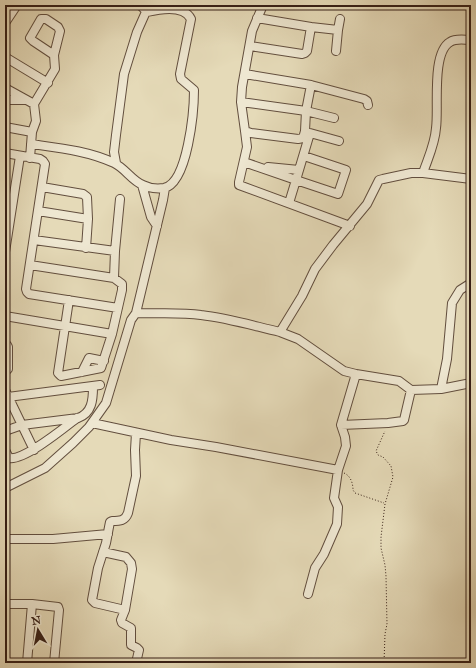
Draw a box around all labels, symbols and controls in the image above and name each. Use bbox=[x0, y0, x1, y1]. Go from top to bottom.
north arrow bbox=[18, 610, 58, 650]
text: N bbox=[31, 613, 43, 628]

